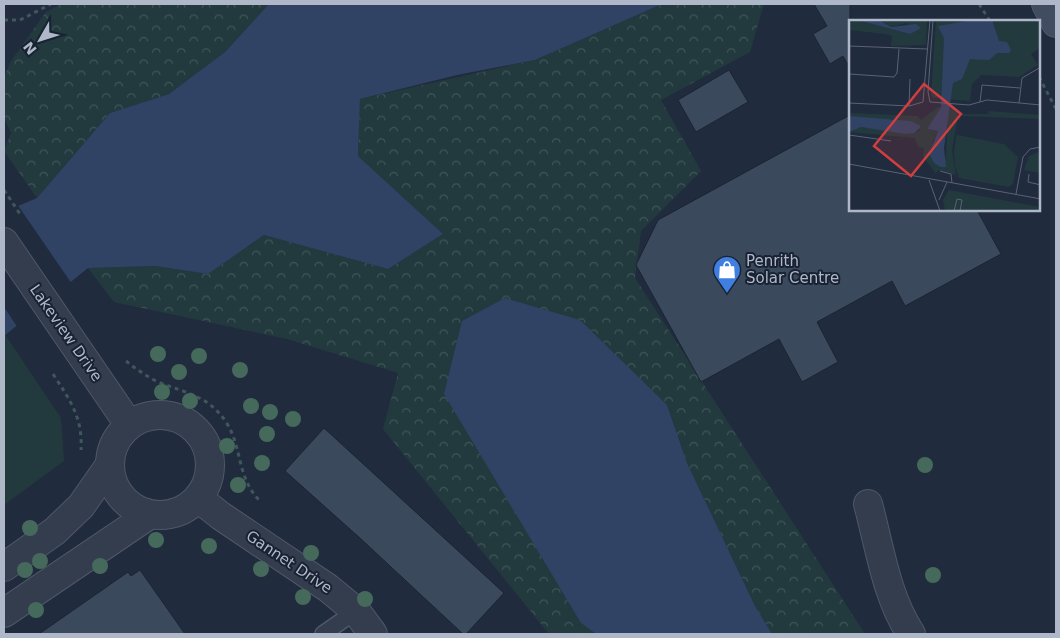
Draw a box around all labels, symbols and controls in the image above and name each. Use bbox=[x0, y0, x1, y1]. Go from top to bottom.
north arrow bbox=[15, 15, 65, 65]
inset map bbox=[849, 20, 1040, 211]
text: N bbox=[20, 39, 40, 58]
place label: Penrith Solar Centre bbox=[746, 252, 839, 287]
shop icon: Penrith Solar Centre bbox=[712, 255, 742, 294]
street label: Lakeview Drive bbox=[26, 281, 106, 385]
street label: Gannet Drive bbox=[243, 527, 335, 597]

